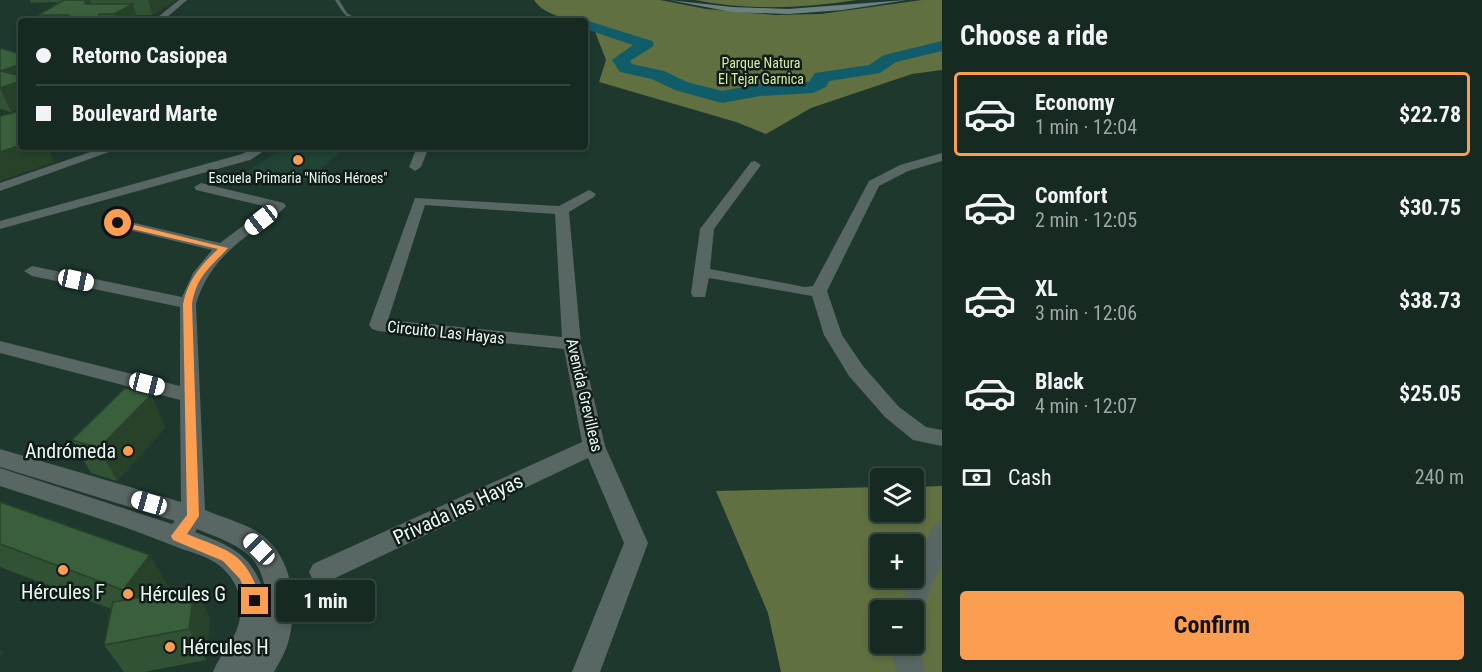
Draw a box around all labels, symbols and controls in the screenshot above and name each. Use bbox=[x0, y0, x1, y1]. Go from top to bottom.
text: Choose a ride bbox=[960, 20, 1108, 52]
text: Retorno Casiopea bbox=[72, 43, 227, 68]
park label: Parque Natura El Tejar Garnica bbox=[718, 55, 804, 87]
icon: car bbox=[963, 87, 1017, 141]
text: Economy bbox=[1035, 90, 1115, 115]
text: Boulevard Marte bbox=[72, 101, 217, 126]
text: $22.78 bbox=[1399, 102, 1461, 127]
text: 1 min · 12:04 bbox=[1035, 115, 1137, 139]
marker: Escuela Primaria ''Niños Héroes'' bbox=[291, 153, 305, 167]
place label: Escuela Primaria ''Niños Héroes'' bbox=[208, 170, 388, 186]
icon: car bbox=[963, 180, 1017, 234]
text: Comfort bbox=[1035, 183, 1108, 208]
text: $30.75 bbox=[1399, 195, 1461, 220]
car bbox=[241, 202, 281, 238]
text: 2 min · 12:05 bbox=[1035, 208, 1137, 232]
route start bbox=[104, 209, 131, 236]
car bbox=[57, 267, 95, 293]
icon: car bbox=[963, 273, 1017, 327]
text: XL bbox=[1035, 276, 1058, 301]
text: $38.73 bbox=[1399, 288, 1461, 313]
text: 3 min · 12:06 bbox=[1035, 301, 1137, 325]
street label: Circuito Las Hayas bbox=[386, 317, 506, 348]
street label: Avenida Grevilleas bbox=[562, 337, 607, 454]
icon: car bbox=[963, 366, 1017, 420]
text: Black bbox=[1035, 369, 1084, 394]
car bbox=[127, 371, 167, 397]
text: $25.05 bbox=[1399, 381, 1461, 406]
text: 4 min · 12:07 bbox=[1035, 394, 1137, 418]
place label: Andrómeda bbox=[25, 439, 116, 463]
marker: Andrómeda bbox=[121, 444, 135, 458]
icon: cash bbox=[960, 461, 993, 494]
text: Cash bbox=[1008, 465, 1052, 490]
text: 240 m bbox=[1415, 465, 1464, 489]
street label: Privada las Hayas bbox=[389, 468, 527, 550]
map controls bbox=[870, 468, 924, 654]
button: layers bbox=[870, 468, 924, 522]
car bbox=[129, 489, 169, 517]
car bbox=[240, 530, 278, 568]
button: + bbox=[870, 534, 924, 588]
marker: Hércules F bbox=[56, 563, 70, 577]
place label: Hércules F bbox=[21, 580, 105, 604]
callout: 1 min bbox=[276, 580, 375, 622]
place label: Hércules G bbox=[140, 582, 226, 606]
marker: Hércules G bbox=[121, 587, 135, 601]
route end bbox=[241, 587, 268, 614]
text: 1 min bbox=[303, 589, 348, 613]
button: Confirm bbox=[960, 591, 1464, 660]
button: − bbox=[870, 600, 924, 654]
place label: Hércules H bbox=[182, 635, 269, 659]
marker: Hércules H bbox=[163, 640, 177, 654]

